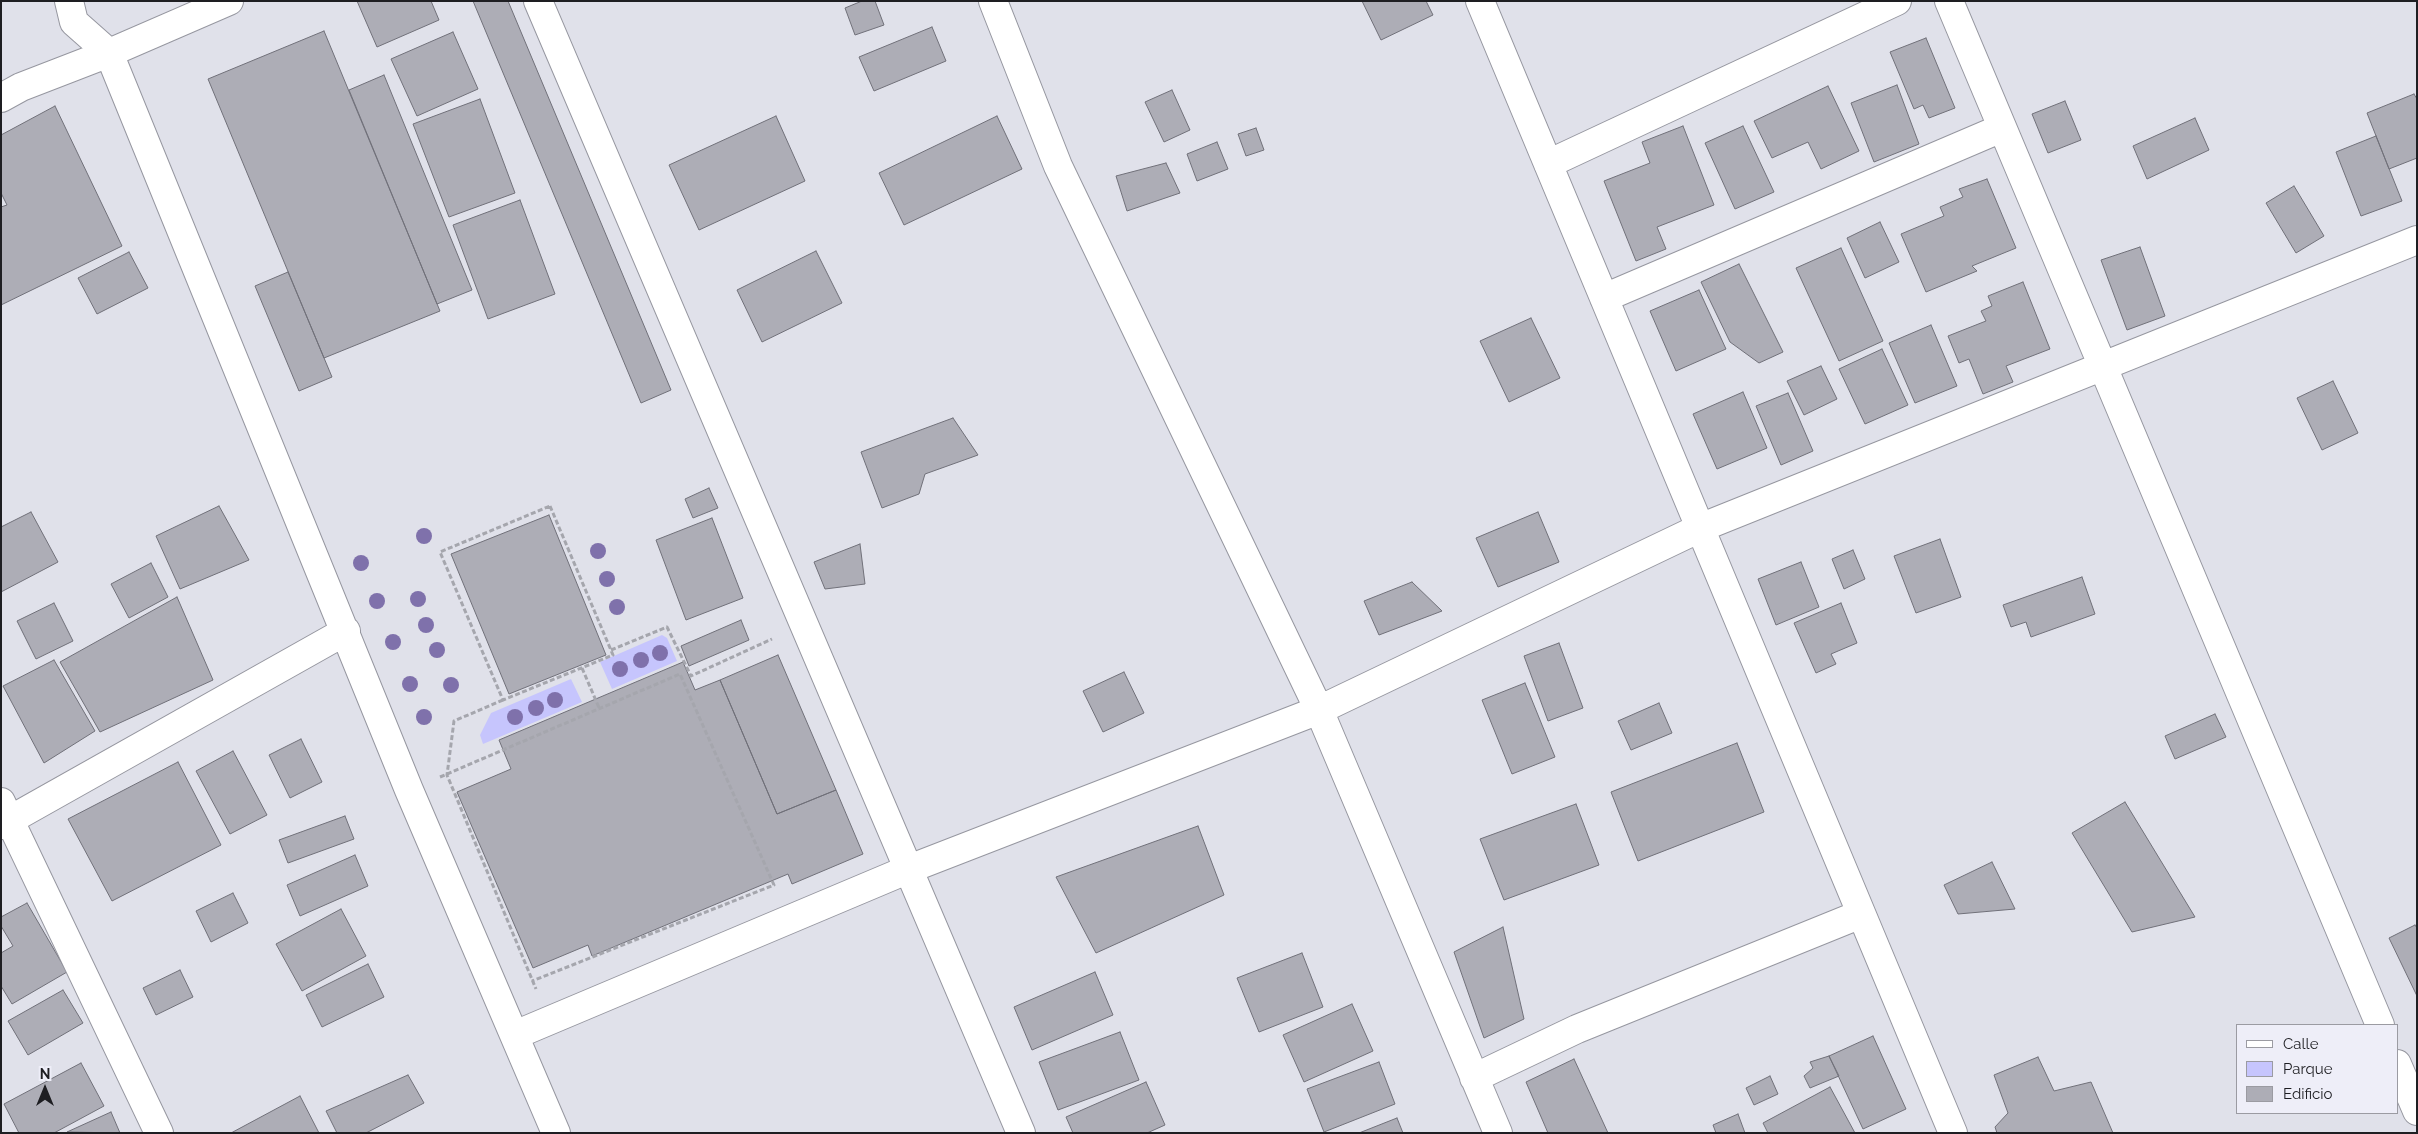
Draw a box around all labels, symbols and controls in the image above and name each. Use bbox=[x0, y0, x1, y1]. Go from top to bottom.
legend bbox=[2236, 1024, 2398, 1114]
text: Calle bbox=[2283, 1035, 2318, 1053]
text: Parque bbox=[2283, 1060, 2332, 1078]
north arrow bbox=[20, 1064, 70, 1114]
text: N bbox=[40, 1066, 50, 1082]
text: Edificio bbox=[2283, 1085, 2333, 1103]

